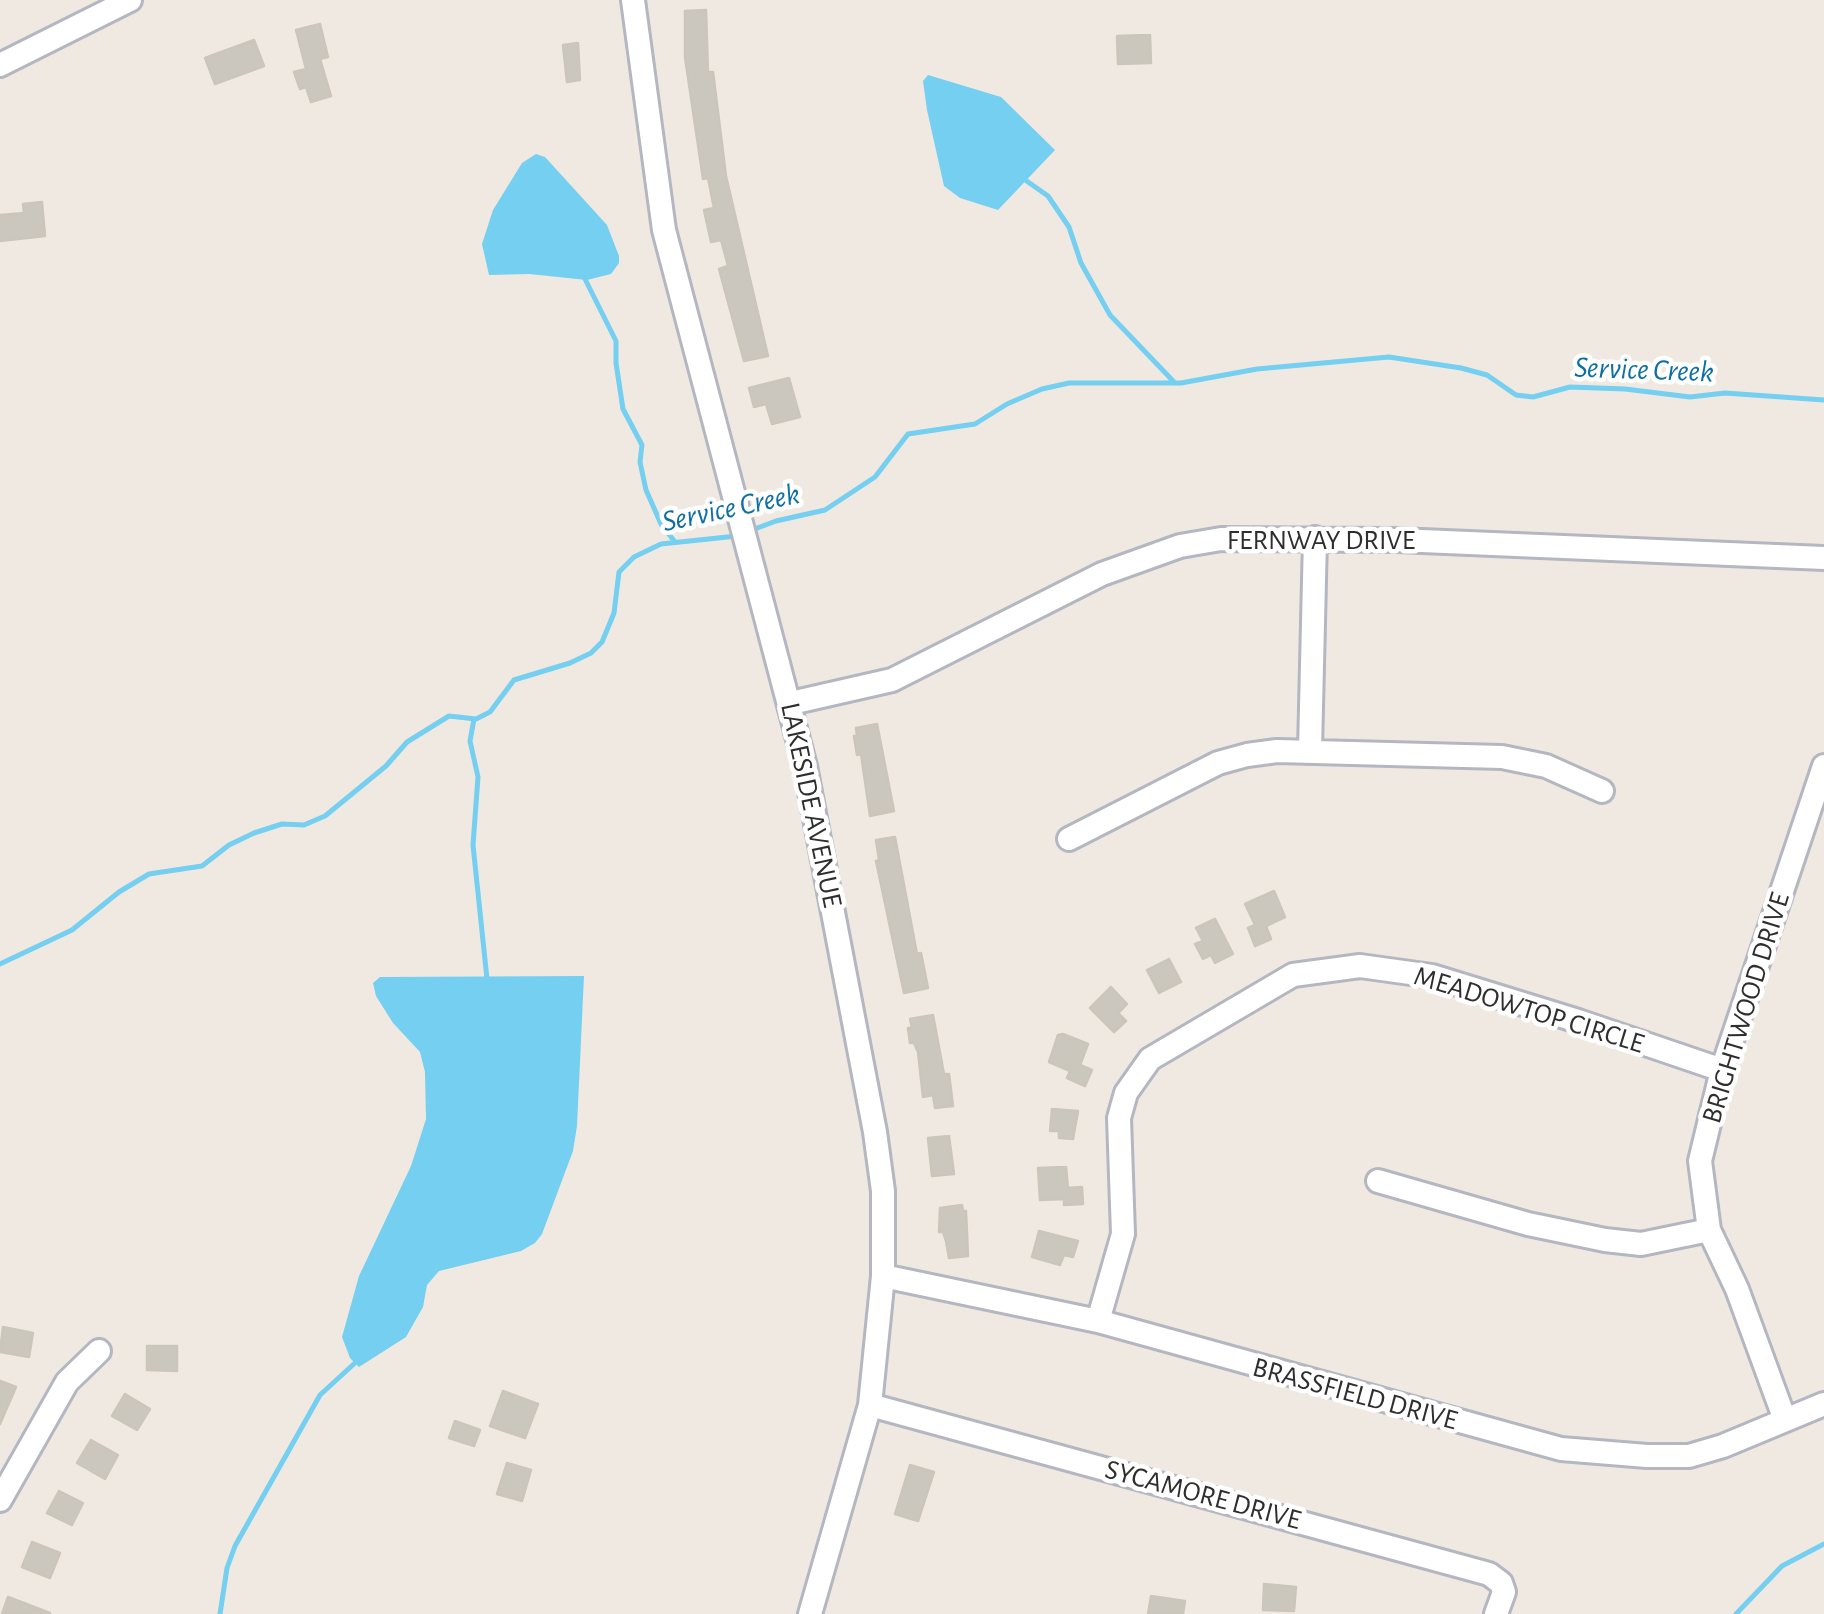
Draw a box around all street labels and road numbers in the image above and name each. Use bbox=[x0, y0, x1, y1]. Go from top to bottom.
street label: FERNWAY DRIVE bbox=[1227, 524, 1415, 558]
street label: LAKESIDE AVENUE bbox=[773, 700, 849, 910]
street label: BRIGHTWOOD DRIVE bbox=[1695, 888, 1797, 1128]
street label: MEADOWTOP CIRCLE bbox=[1410, 959, 1648, 1061]
street label: BRASSFIELD DRIVE bbox=[1249, 1351, 1461, 1437]
street label: SYCAMORE DRIVE bbox=[1101, 1453, 1305, 1537]

